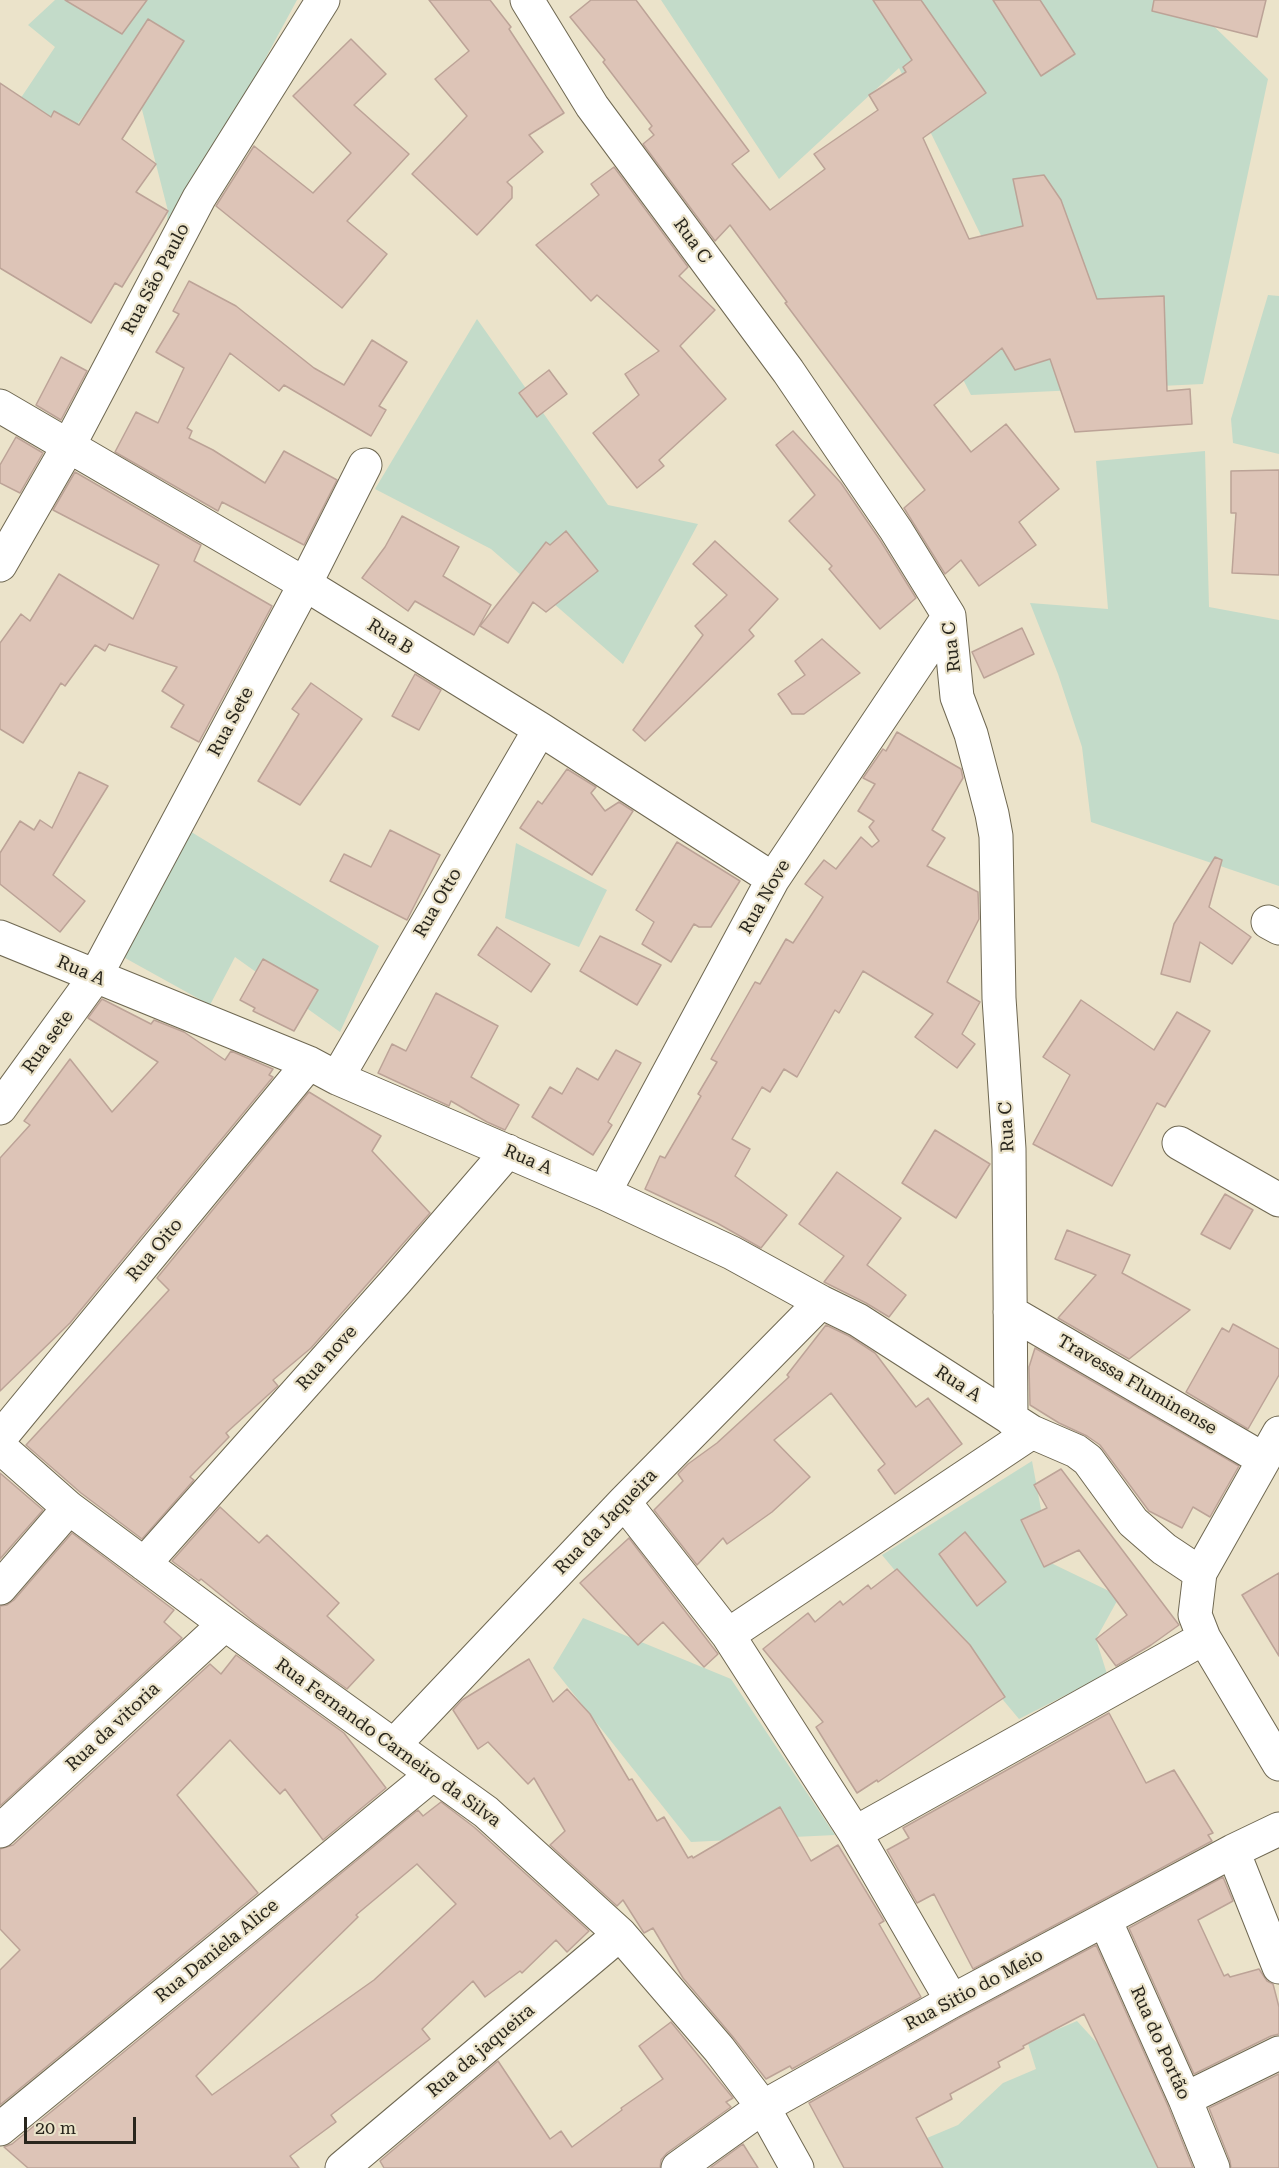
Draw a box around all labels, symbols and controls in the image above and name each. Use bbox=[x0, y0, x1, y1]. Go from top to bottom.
street label: Rua C bbox=[668, 214, 716, 268]
street label: Rua São Paulo bbox=[118, 220, 194, 338]
street label: Rua B bbox=[363, 615, 417, 659]
street label: Rua C bbox=[938, 621, 966, 673]
street label: Rua Sete bbox=[204, 684, 258, 760]
street label: Rua Nove bbox=[735, 856, 795, 938]
street label: Rua Otto bbox=[410, 864, 466, 942]
street label: Rua A bbox=[54, 951, 108, 991]
street label: Rua sete bbox=[18, 1006, 78, 1078]
street label: Rua C bbox=[995, 1101, 1019, 1153]
street label: Rua A bbox=[501, 1140, 555, 1180]
street label: Rua Oito bbox=[123, 1214, 187, 1286]
street label: Rua nove bbox=[292, 1321, 362, 1395]
street label: Travessa Fluminense bbox=[1053, 1330, 1221, 1440]
street label: Rua A bbox=[931, 1361, 985, 1407]
street label: Rua da Jaqueira bbox=[550, 1465, 662, 1579]
street label: Rua Fernando Carneiro da Silva bbox=[271, 1654, 505, 1832]
street label: Rua da vitoria bbox=[62, 1678, 164, 1776]
street label: Rua Daniela Alice bbox=[151, 1895, 283, 2007]
street label: Rua Sitio do Meio bbox=[901, 1944, 1047, 2036]
street label: Rua do Portão bbox=[1125, 1983, 1195, 2103]
street label: Rua da jaqueira bbox=[423, 2000, 539, 2102]
scale bar bbox=[27, 2105, 140, 2143]
text: 20 m bbox=[35, 2117, 76, 2138]

